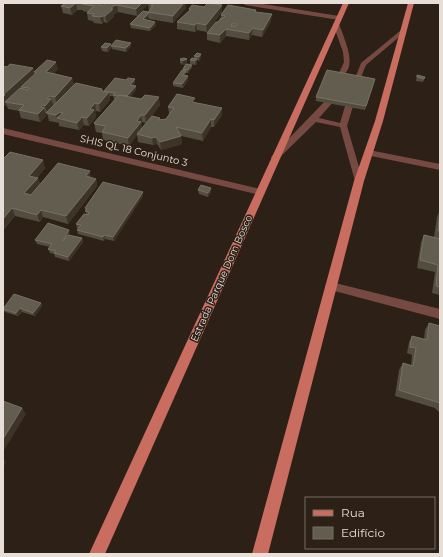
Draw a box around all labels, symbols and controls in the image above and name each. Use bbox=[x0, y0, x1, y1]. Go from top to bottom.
street label: SHIS QL 18 Conjunto 3 bbox=[79, 132, 189, 169]
street label: Estrada Parque Dom Bosco bbox=[188, 213, 255, 344]
legend bbox=[305, 497, 435, 549]
text: Rua bbox=[341, 505, 365, 520]
text: Edifício bbox=[341, 525, 385, 540]

